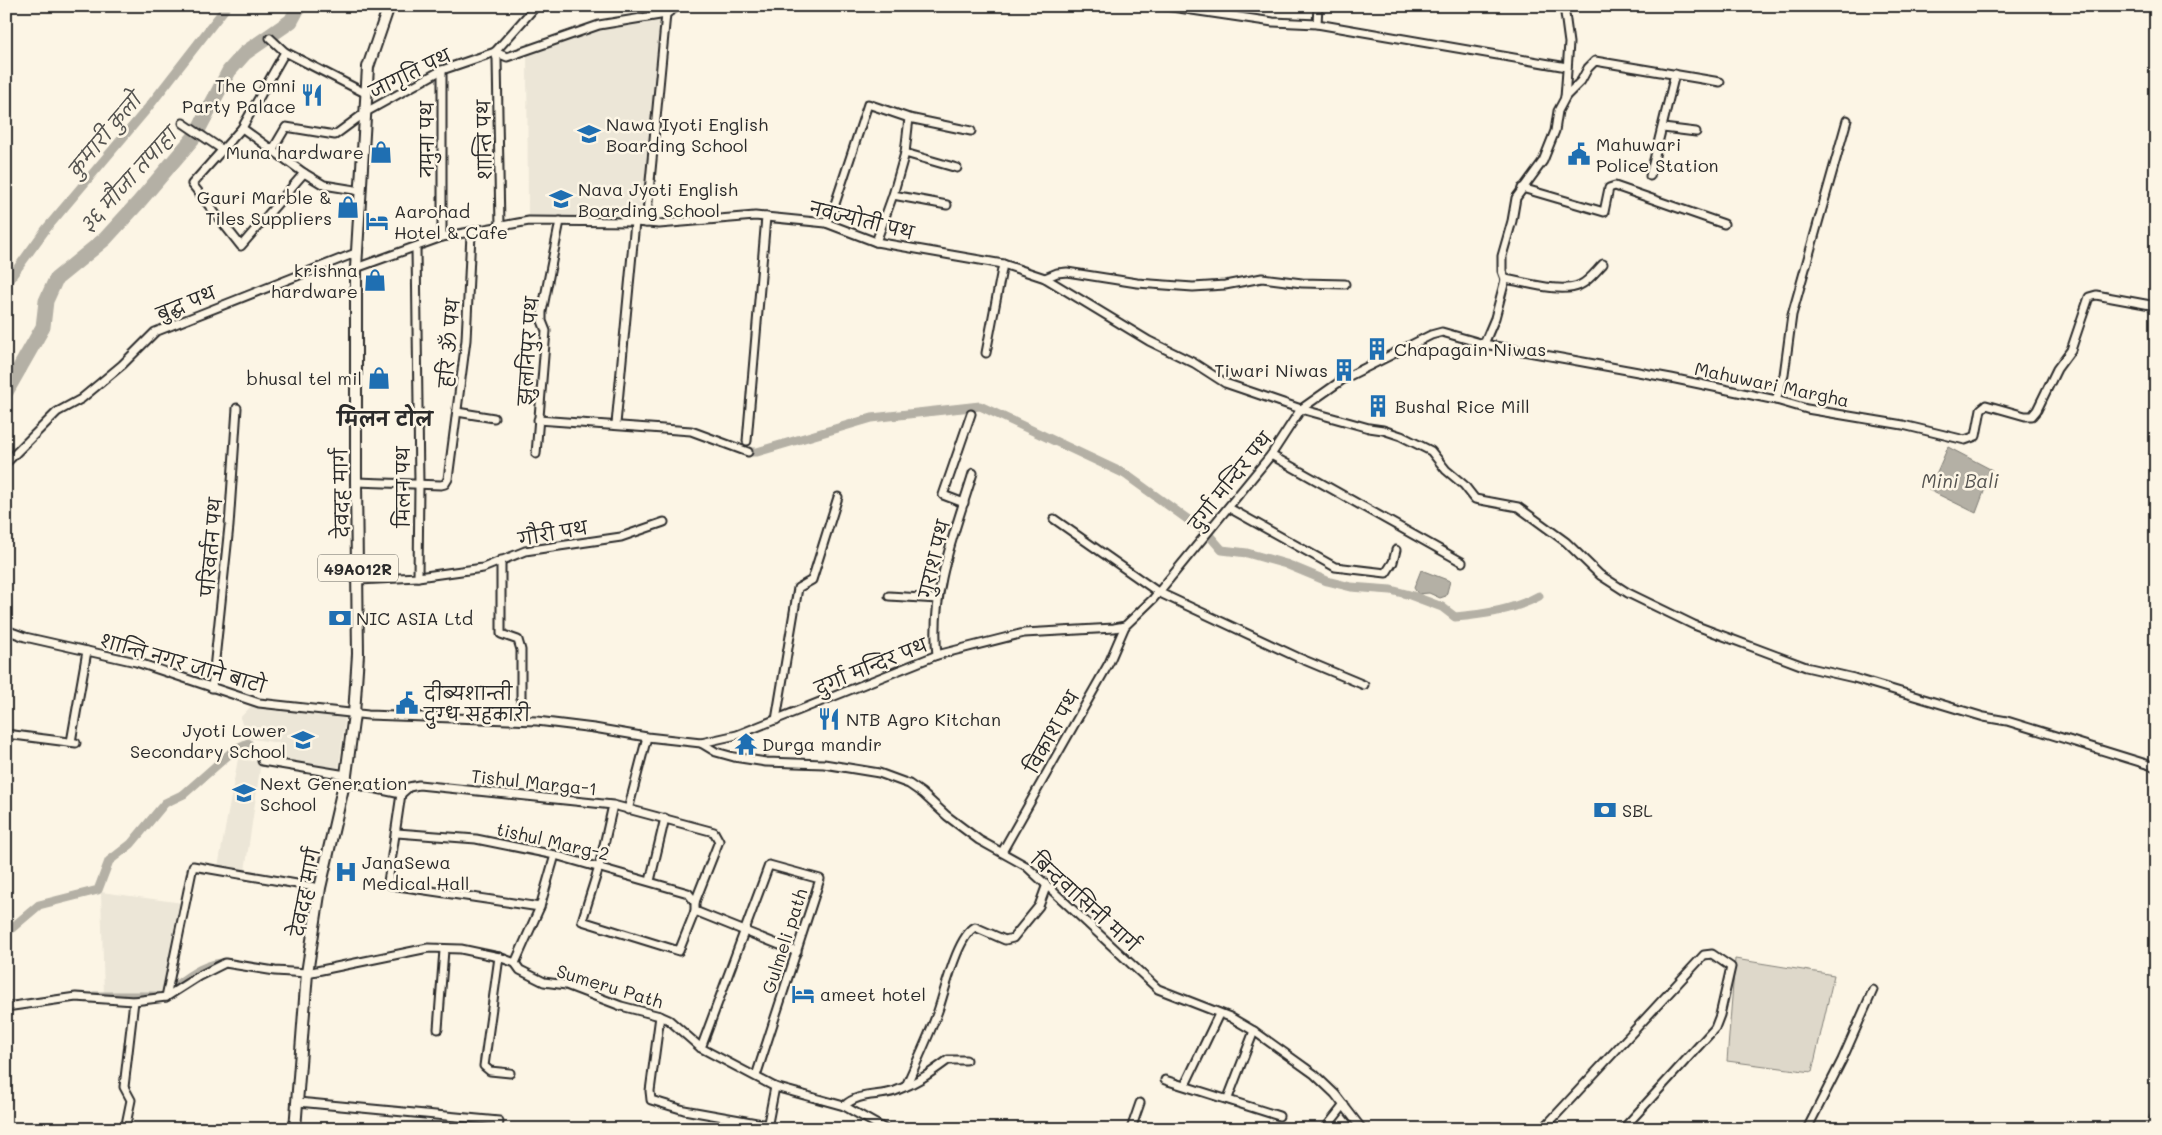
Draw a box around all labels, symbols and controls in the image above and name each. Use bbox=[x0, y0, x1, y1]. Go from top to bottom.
street label: जागृति पथ bbox=[364, 41, 457, 106]
place label: The Omni Party Palace bbox=[182, 73, 296, 118]
restaurant icon: The Omni Party Palace bbox=[299, 82, 325, 108]
water label: कुमारी कुलो bbox=[60, 83, 152, 185]
street label: शान्ति पथ bbox=[470, 98, 497, 180]
street label: नमुना पथ bbox=[415, 100, 442, 178]
place label: Nawa Iyoti English Boarding School bbox=[606, 112, 768, 157]
water label: ३६ मौजा तपाहा bbox=[72, 116, 185, 237]
school or university icon: Nawa Iyoti English Boarding School bbox=[576, 121, 602, 147]
place label: Mahuwari Police Station bbox=[1596, 132, 1719, 177]
shop icon: Muna hardware bbox=[368, 139, 394, 165]
place label: Muna hardware bbox=[226, 140, 364, 164]
public building icon: Mahuwari Police Station bbox=[1566, 141, 1592, 167]
place label: Nava Jyoti English Boarding School bbox=[578, 177, 738, 222]
place label: Gauri Marble & Tiles Suppliers bbox=[197, 185, 332, 230]
school or university icon: Nava Jyoti English Boarding School bbox=[548, 186, 574, 212]
shop icon: Gauri Marble & Tiles Suppliers bbox=[335, 194, 361, 220]
street label: नवज्योती पथ bbox=[807, 194, 918, 245]
place label: Aarohad Hotel & Cafe bbox=[394, 199, 508, 244]
hotel icon: Aarohad Hotel & Cafe bbox=[364, 208, 390, 234]
place label: krishna hardware bbox=[271, 258, 358, 303]
shop icon: krishna hardware bbox=[362, 267, 388, 293]
street label: बुद्ध पथ bbox=[152, 280, 221, 328]
street label: झुलनिपुर पथ bbox=[511, 294, 546, 407]
street label: हरि ॐ पथ bbox=[432, 296, 465, 389]
building icon: Chapagain Niwas bbox=[1364, 336, 1390, 362]
place label: Chapagain Niwas bbox=[1394, 337, 1546, 361]
street label: Mahuwari Margha bbox=[1692, 356, 1852, 412]
building icon: Tiwari Niwas bbox=[1331, 357, 1357, 383]
place label: Tiwari Niwas bbox=[1214, 358, 1328, 382]
shop icon: bhusal tel mil bbox=[366, 365, 392, 391]
place label: bhusal tel mil bbox=[247, 366, 362, 390]
building icon: Bushal Rice Mill bbox=[1365, 393, 1391, 419]
place label: Bushal Rice Mill bbox=[1395, 394, 1530, 418]
district label: मिलन टोल bbox=[335, 404, 435, 431]
street label: दुर्गा मन्दिर पथ bbox=[1182, 425, 1281, 538]
street label: मिलन पथ bbox=[390, 445, 415, 528]
street label: देवदह मार्ग bbox=[325, 447, 354, 539]
water label: Mini Bali bbox=[1921, 468, 1999, 493]
street label: परिवर्तन पथ bbox=[194, 495, 227, 598]
street label: गौरी पथ bbox=[515, 511, 591, 551]
street label: गुराश पथ bbox=[913, 516, 958, 602]
road number: 49A012R bbox=[318, 554, 398, 582]
bank icon: NIC ASIA Ltd bbox=[327, 605, 353, 631]
place label: NIC ASIA Ltd bbox=[356, 606, 473, 630]
street label: शान्ति नगर जाने बाटो bbox=[97, 625, 271, 699]
street label: दुर्गा मन्दिर पथ bbox=[810, 631, 934, 704]
place label: दीब्यशान्ती दुग्ध सहकारी bbox=[423, 680, 531, 729]
street label: विकाश पथ bbox=[1018, 685, 1085, 778]
public building icon: दीब्यशान्ती दुग्ध सहकारी bbox=[394, 690, 420, 716]
restaurant icon: NTB Agro Kitchan bbox=[816, 706, 842, 732]
place label: NTB Agro Kitchan bbox=[846, 707, 1001, 731]
place label: Jyoti Lower Secondary School bbox=[130, 718, 286, 763]
school or university icon: Jyoti Lower Secondary School bbox=[290, 727, 316, 753]
temple icon: Durga mandir bbox=[733, 731, 759, 757]
place label: Durga mandir bbox=[762, 732, 882, 756]
street label: Tishul Marga-1 bbox=[470, 763, 598, 801]
place label: Next Generation School bbox=[260, 771, 407, 816]
school or university icon: Next Generation School bbox=[231, 780, 257, 806]
bank icon: SBL bbox=[1592, 797, 1618, 823]
place label: SBL bbox=[1622, 798, 1653, 822]
street label: tishul Marg-2 bbox=[494, 816, 612, 866]
street label: देवदह मार्ग bbox=[282, 844, 326, 939]
street label: बिन्दवासिनी मार्ग bbox=[1025, 846, 1146, 958]
place label: JanaSewa Medical Hall bbox=[362, 850, 470, 895]
hospital icon: JanaSewa Medical Hall bbox=[333, 859, 359, 885]
street label: Gulmeli path bbox=[756, 885, 812, 997]
street label: Sumeru Path bbox=[554, 958, 666, 1014]
hotel icon: ameet hotel bbox=[790, 981, 816, 1007]
place label: ameet hotel bbox=[820, 982, 926, 1006]

